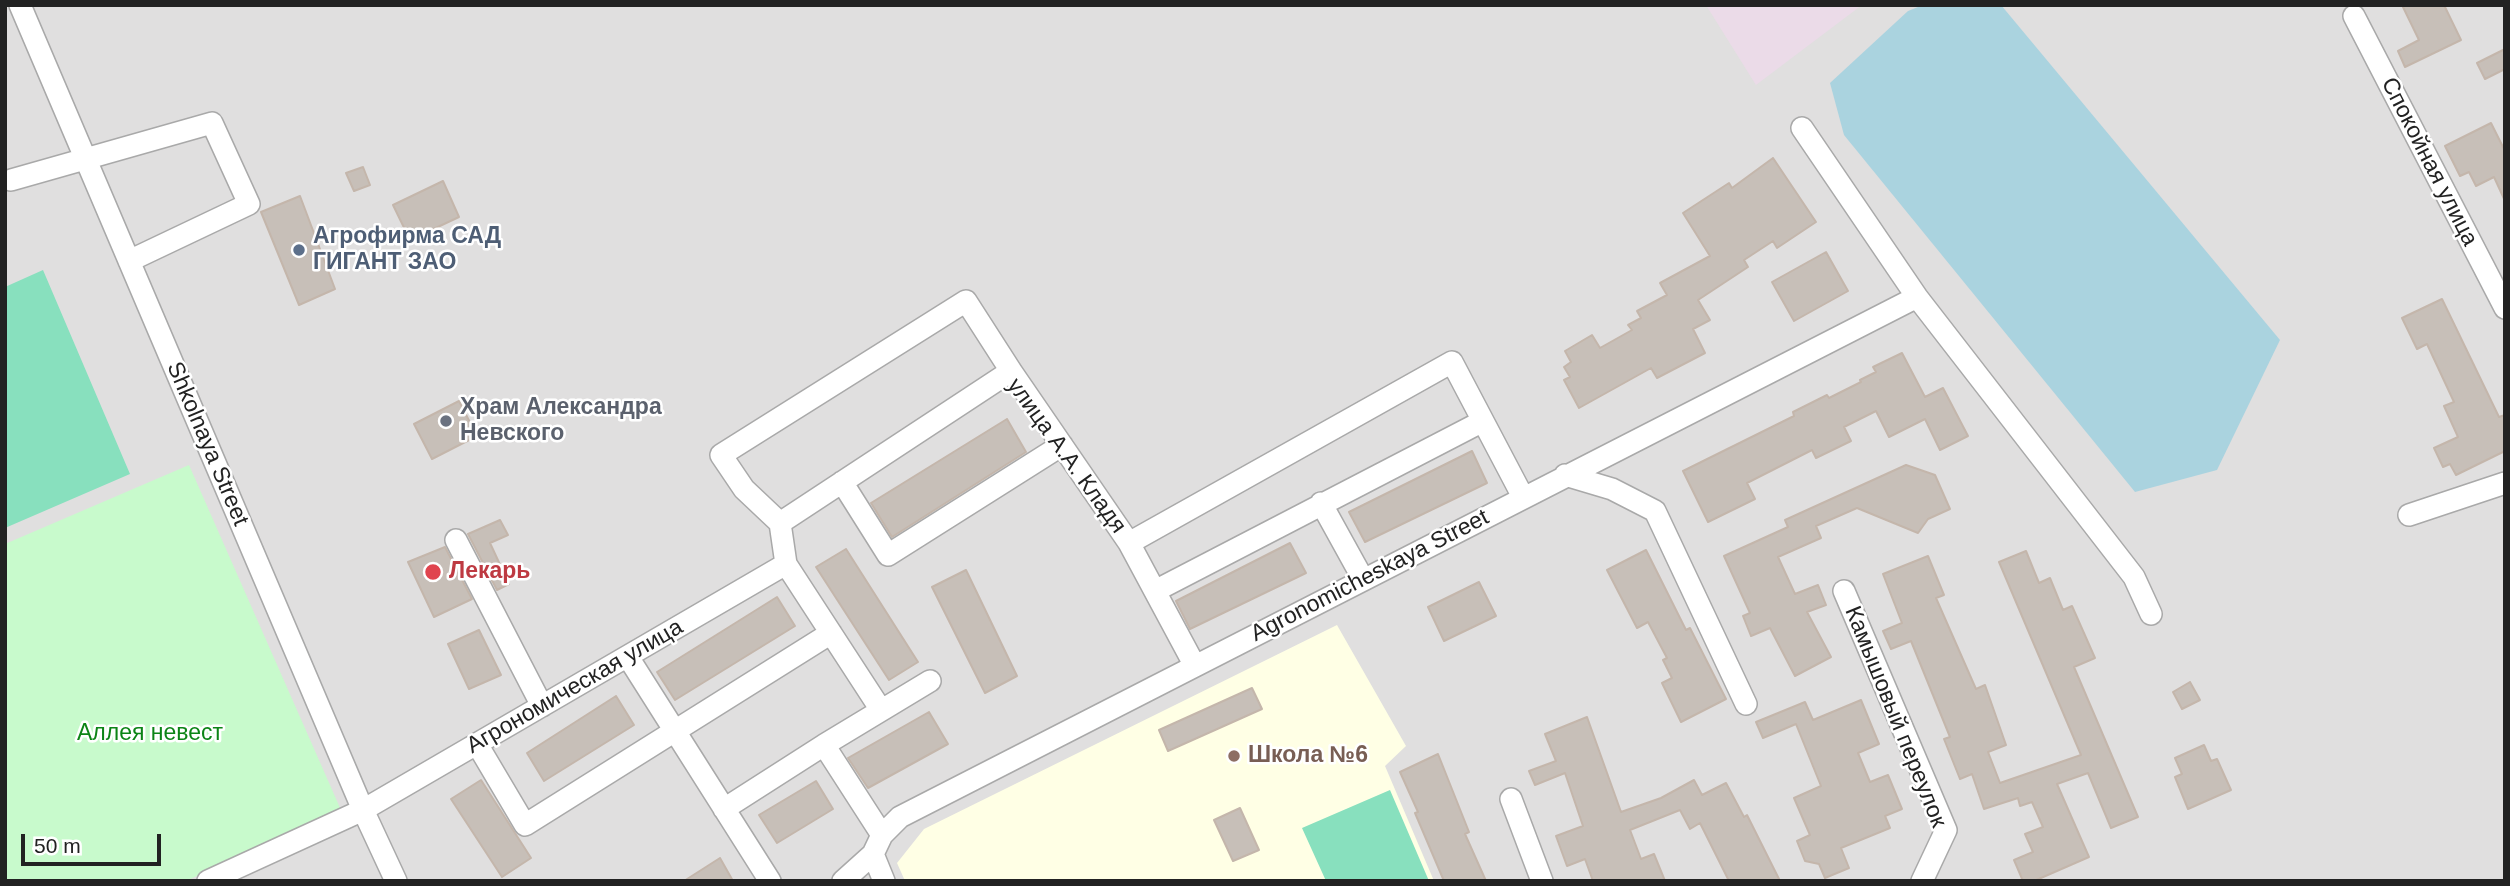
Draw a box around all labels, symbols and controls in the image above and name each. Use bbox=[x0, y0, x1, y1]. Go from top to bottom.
street label: Спокойная улица bbox=[2375, 73, 2483, 251]
place label: Агрофирма САД ГИГАНТ ЗАО bbox=[313, 223, 501, 277]
marker: Агрофирма САД ГИГАНТ ЗАО bbox=[291, 242, 307, 258]
street label: Shkolnaya Street bbox=[160, 358, 254, 530]
street label: улица А.А. Кладя bbox=[1000, 373, 1132, 539]
place label: Храм Александра Невского bbox=[460, 394, 662, 448]
marker: Храм Александра Невского bbox=[438, 413, 454, 429]
street label: Agronomicheskaya Street bbox=[1246, 504, 1494, 648]
place label: Лекарь bbox=[449, 558, 530, 586]
marker: Лекарь bbox=[423, 562, 443, 582]
street label: Камышовый переулок bbox=[1838, 602, 1952, 832]
street label: Агрономическая улица bbox=[462, 614, 688, 760]
park label: Аллея невест bbox=[77, 720, 223, 748]
place label: Школа №6 bbox=[1248, 742, 1368, 770]
marker: Школа №6 bbox=[1226, 748, 1242, 764]
scale bar bbox=[24, 820, 164, 864]
text: 50 m bbox=[34, 834, 81, 857]

